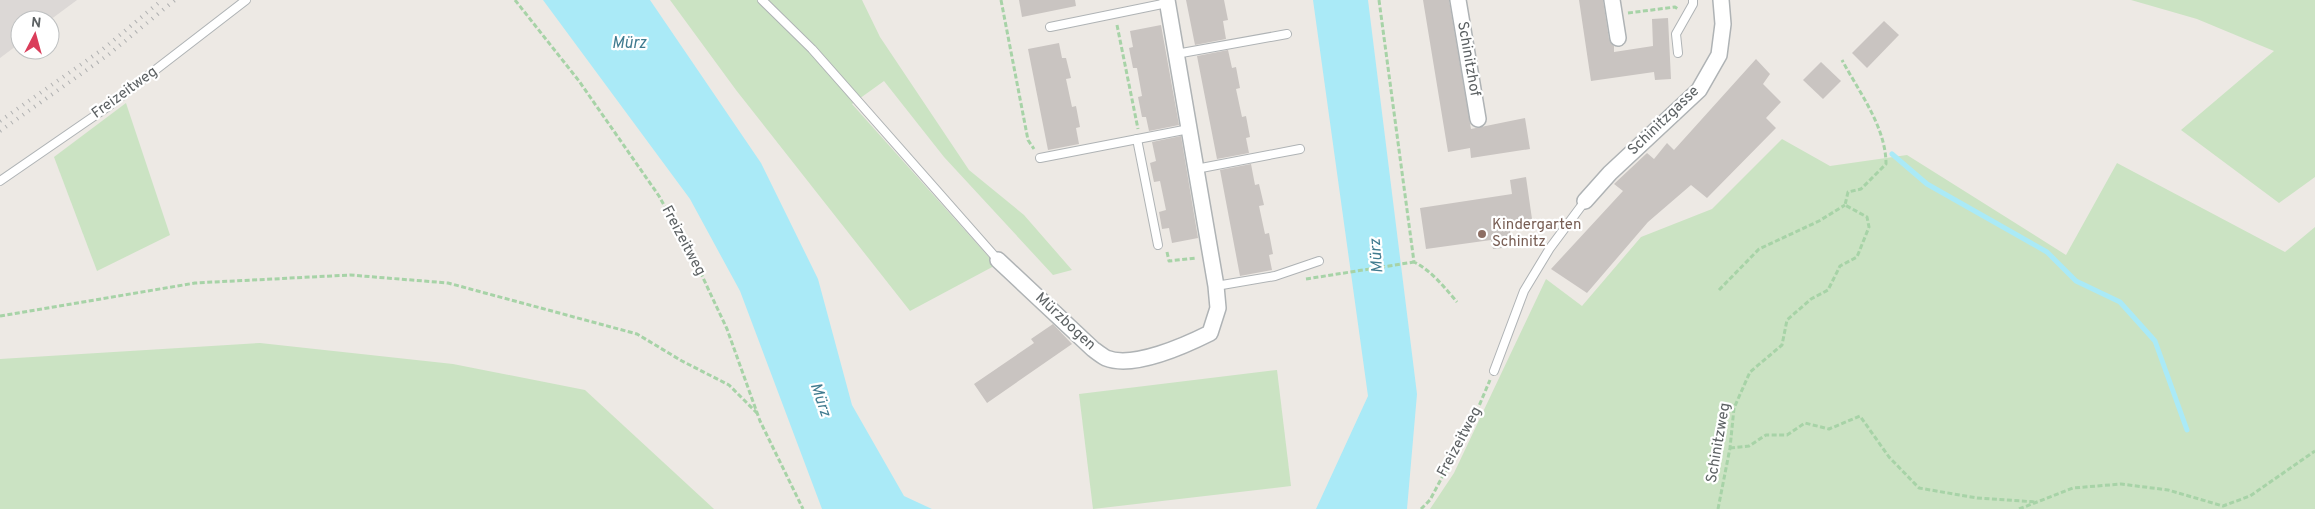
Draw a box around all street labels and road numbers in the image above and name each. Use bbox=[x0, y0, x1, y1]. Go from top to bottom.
street label: Schinitzhof bbox=[1452, 20, 1484, 98]
street label: Freizeitweg bbox=[88, 63, 162, 123]
street label: Schinitzgasse bbox=[1624, 82, 1704, 160]
street label: Freizeitweg bbox=[657, 203, 709, 279]
street label: Mürzbogen bbox=[1031, 289, 1099, 355]
street label: Schinitzweg bbox=[1703, 401, 1735, 485]
street label: Freizeitweg bbox=[1434, 404, 1486, 480]

